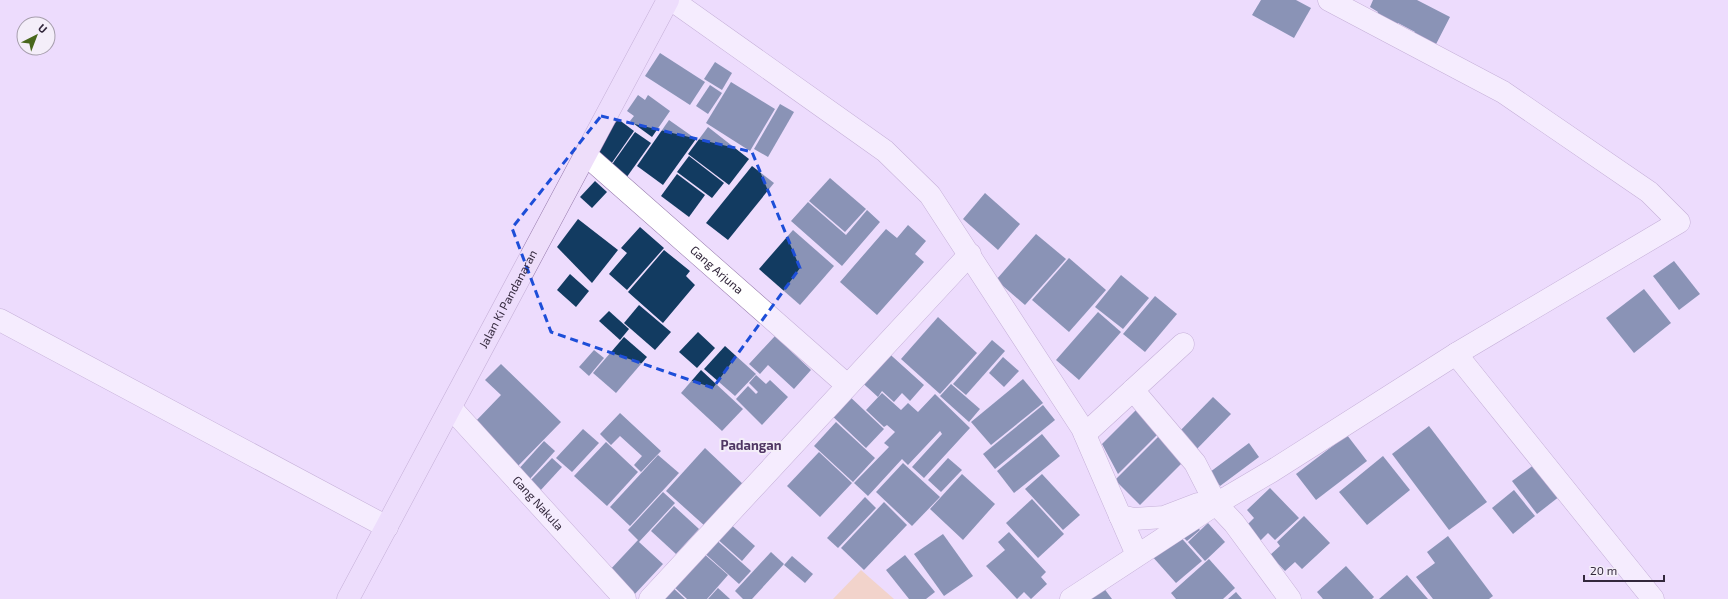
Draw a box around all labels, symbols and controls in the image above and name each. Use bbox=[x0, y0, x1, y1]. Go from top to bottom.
north arrow bbox=[16, 16, 56, 56]
text: U bbox=[36, 21, 50, 36]
street label: Gang Arjuna bbox=[688, 242, 747, 296]
street label: Jalan Ki Pandanaran bbox=[475, 247, 539, 350]
district label: Padangan bbox=[720, 437, 782, 453]
street label: Gang Nakula bbox=[510, 473, 567, 533]
scale bar bbox=[1584, 557, 1664, 583]
text: 20 m bbox=[1590, 563, 1617, 577]

